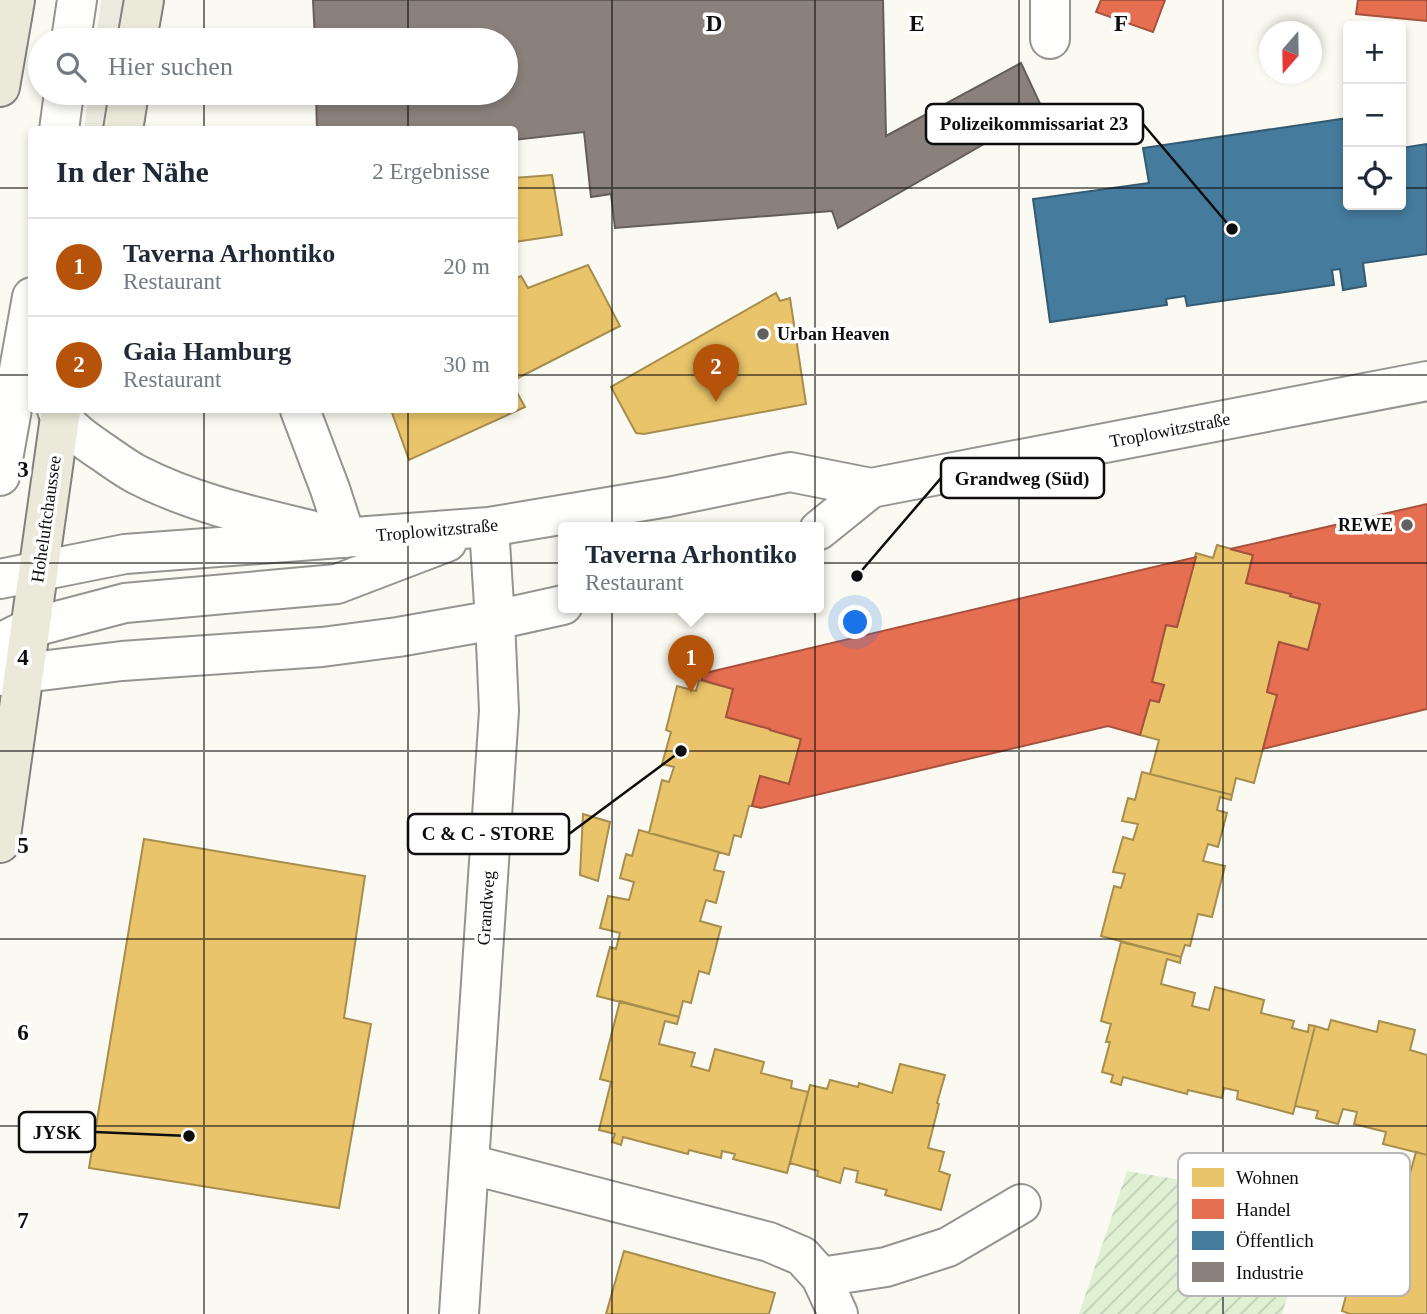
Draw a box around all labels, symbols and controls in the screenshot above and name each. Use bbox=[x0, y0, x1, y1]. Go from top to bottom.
text: D bbox=[706, 11, 722, 36]
text: E bbox=[909, 11, 925, 36]
text: F bbox=[1114, 11, 1128, 36]
north arrow bbox=[1259, 21, 1322, 84]
map controls bbox=[1343, 21, 1406, 210]
button: + bbox=[1343, 21, 1406, 84]
search box bbox=[28, 28, 518, 105]
icon: search bbox=[52, 48, 90, 86]
text: Hier suchen bbox=[108, 52, 233, 81]
button: − bbox=[1343, 84, 1406, 147]
callout: Polizeikommissariat 23 bbox=[926, 104, 1143, 144]
text: Polizeikommissariat 23 bbox=[940, 113, 1128, 134]
button: locate bbox=[1343, 147, 1406, 210]
text: In der Nähe bbox=[56, 155, 209, 188]
text: 2 Ergebnisse bbox=[372, 159, 490, 184]
text: Taverna Arhontiko bbox=[123, 239, 335, 268]
text: 1 bbox=[73, 254, 85, 279]
text: 20 m bbox=[443, 254, 490, 279]
text: Restaurant bbox=[123, 269, 221, 294]
place label: Urban Heaven bbox=[777, 324, 890, 344]
marker: Urban Heaven bbox=[755, 326, 771, 342]
text: Gaia Hamburg bbox=[123, 337, 291, 366]
pin: 2 bbox=[693, 344, 739, 402]
text: 2 bbox=[73, 352, 85, 377]
text: 30 m bbox=[443, 352, 490, 377]
text: Restaurant bbox=[123, 367, 221, 392]
street label: Troplowitzstraße bbox=[1108, 409, 1232, 451]
street label: Hoheluftchaussee bbox=[27, 454, 65, 584]
text: 3 bbox=[17, 457, 29, 482]
callout: Grandweg (Süd) bbox=[941, 458, 1104, 498]
text: Grandweg (Süd) bbox=[955, 468, 1089, 490]
street label: Troplowitzstraße bbox=[375, 515, 499, 545]
place label: REWE bbox=[1338, 515, 1393, 535]
marker: REWE bbox=[1399, 517, 1415, 533]
popup bbox=[558, 522, 824, 613]
text: Taverna Arhontiko bbox=[585, 540, 797, 569]
text: Restaurant bbox=[585, 570, 683, 595]
your location bbox=[838, 605, 872, 639]
pin: 1 bbox=[668, 635, 714, 693]
text: 4 bbox=[17, 645, 29, 670]
callout: C & C - STORE bbox=[408, 814, 569, 854]
text: C & C - STORE bbox=[422, 823, 554, 844]
text: 5 bbox=[17, 833, 29, 858]
street label: Grandweg bbox=[473, 870, 499, 946]
text: 6 bbox=[17, 1020, 29, 1045]
callout: JYSK bbox=[19, 1112, 95, 1152]
text: JYSK bbox=[33, 1122, 81, 1143]
legend bbox=[1178, 1153, 1410, 1296]
text: Wohnen bbox=[1236, 1167, 1299, 1188]
text: Handel bbox=[1236, 1199, 1291, 1220]
text: 7 bbox=[17, 1208, 29, 1233]
text: Öffentlich bbox=[1236, 1230, 1314, 1251]
text: Industrie bbox=[1236, 1262, 1304, 1283]

